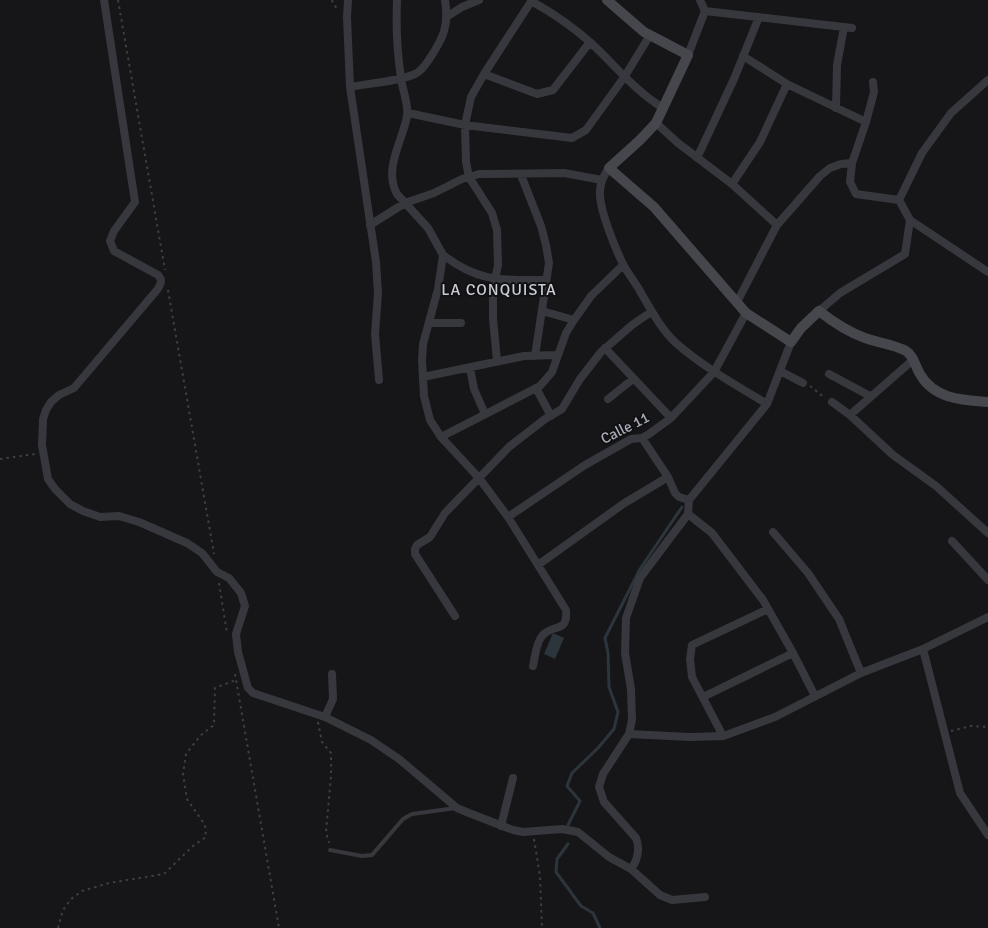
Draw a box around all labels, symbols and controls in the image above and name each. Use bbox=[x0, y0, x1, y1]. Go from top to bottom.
district label: LA CONQUISTA bbox=[441, 280, 557, 300]
street label: Calle 11 bbox=[598, 408, 652, 448]

